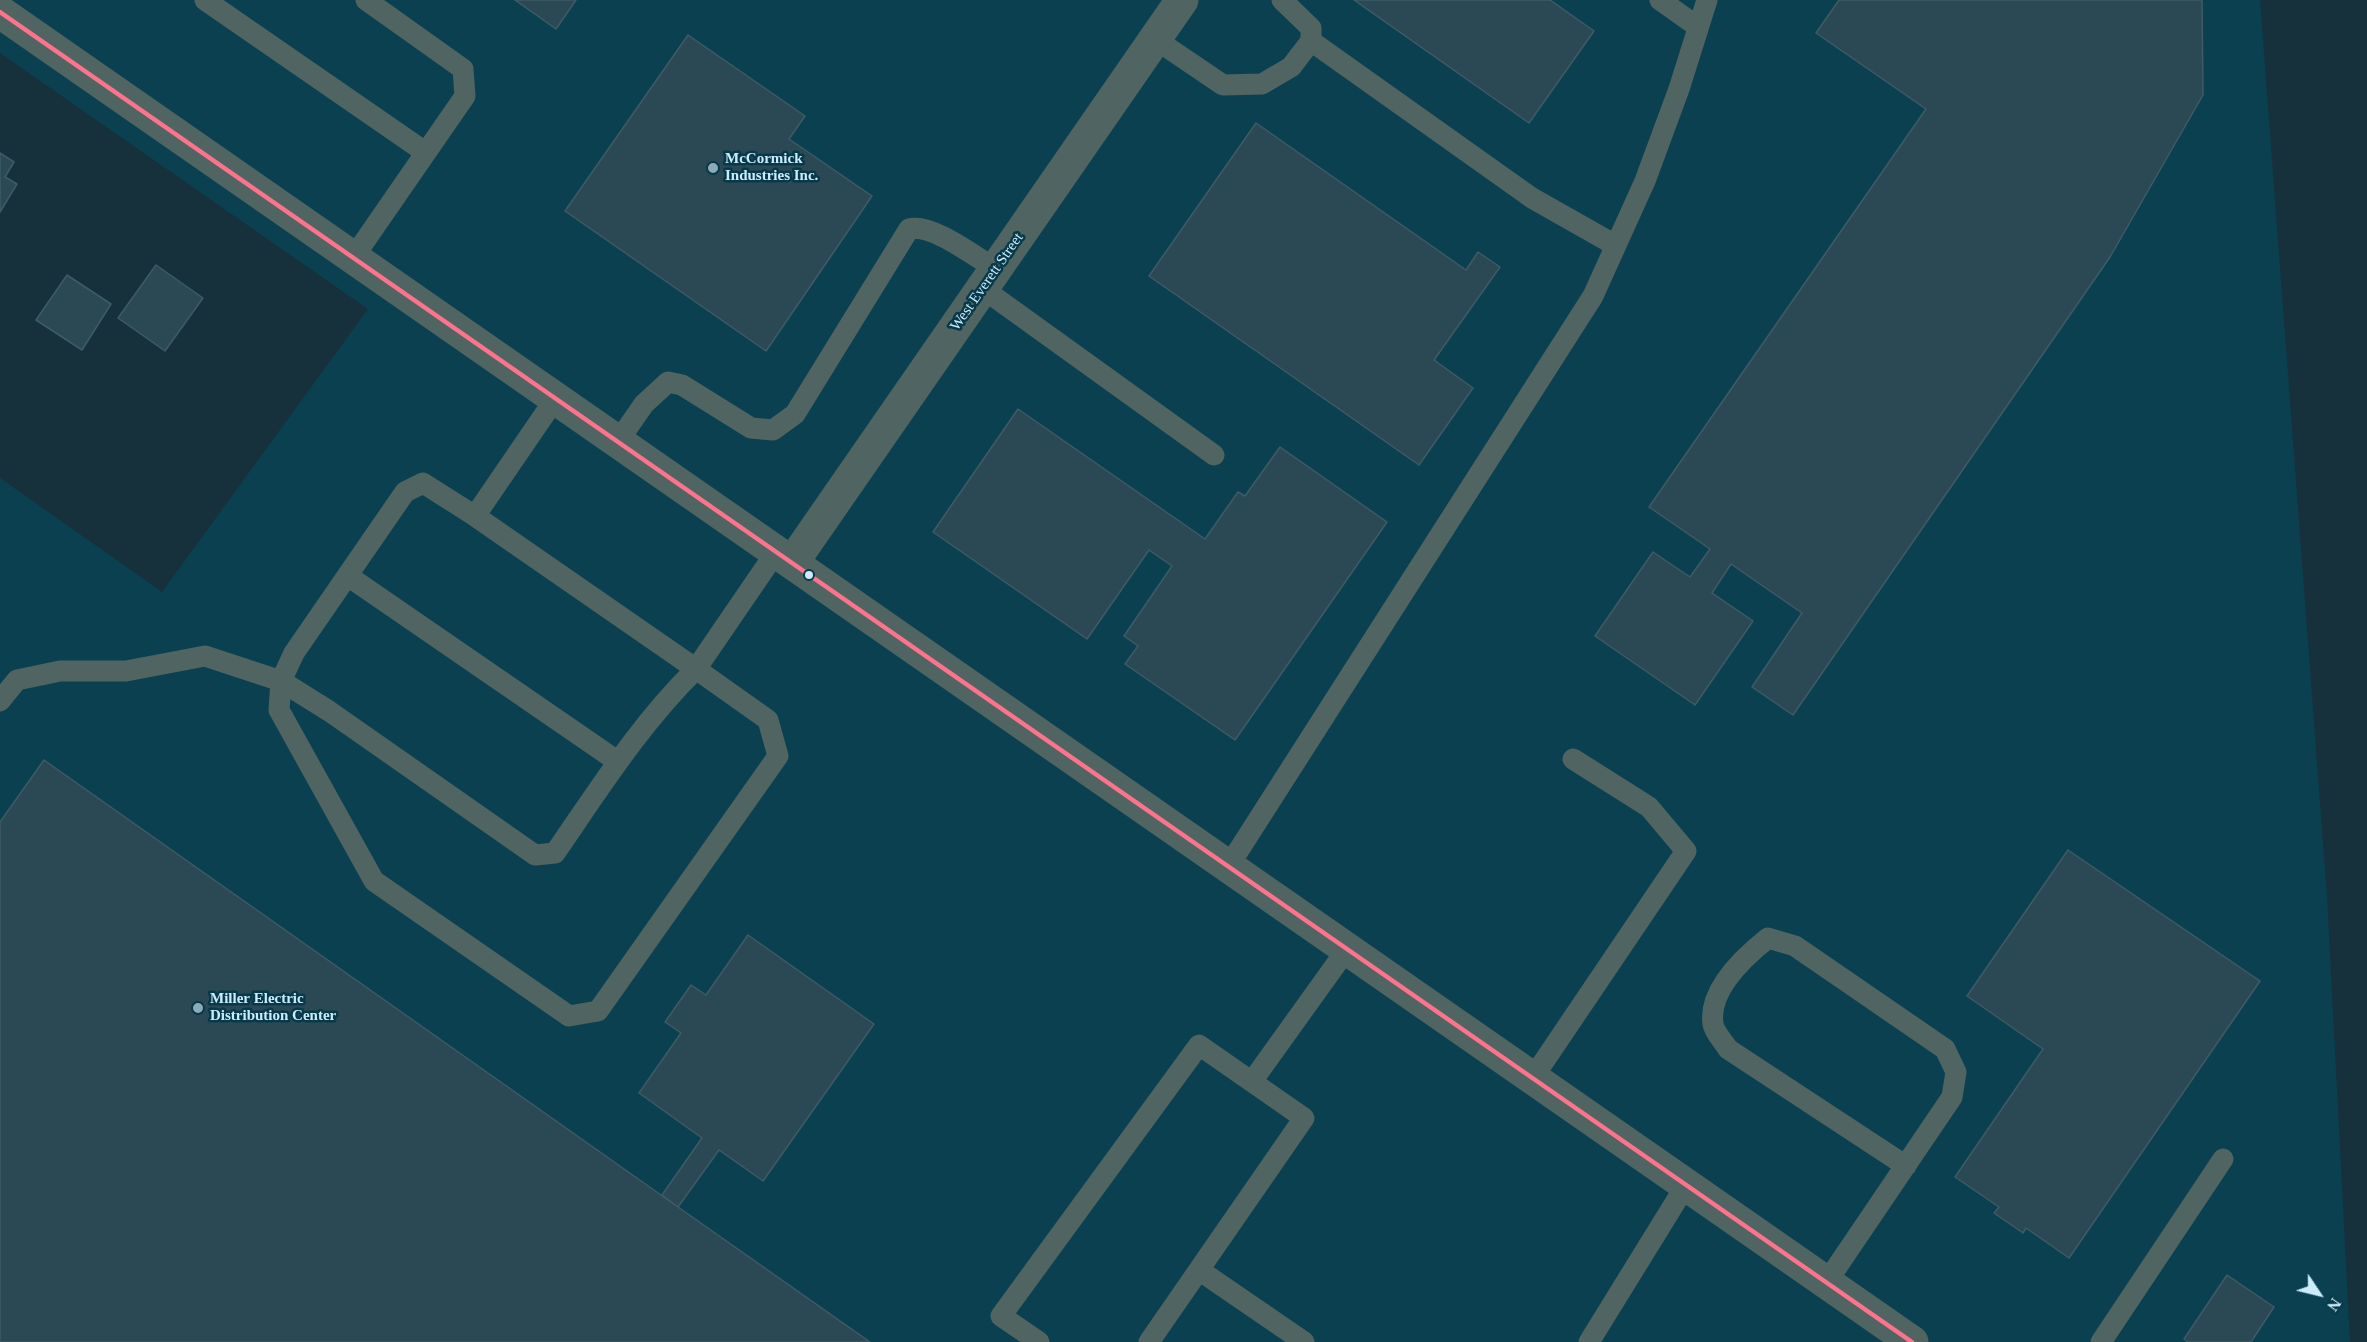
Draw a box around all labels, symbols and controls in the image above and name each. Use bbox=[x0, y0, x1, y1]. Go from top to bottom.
place label: McCormick Industries Inc. bbox=[725, 150, 818, 185]
marker: McCormick Industries Inc. bbox=[706, 161, 720, 175]
street label: West Everett Street bbox=[947, 230, 1027, 334]
unlabelled marker bbox=[803, 569, 815, 581]
place label: Miller Electric Distribution Center bbox=[210, 990, 336, 1025]
marker: Miller Electric Distribution Center bbox=[191, 1001, 205, 1015]
north arrow bbox=[2289, 1264, 2349, 1324]
text: N bbox=[2324, 1295, 2344, 1314]

